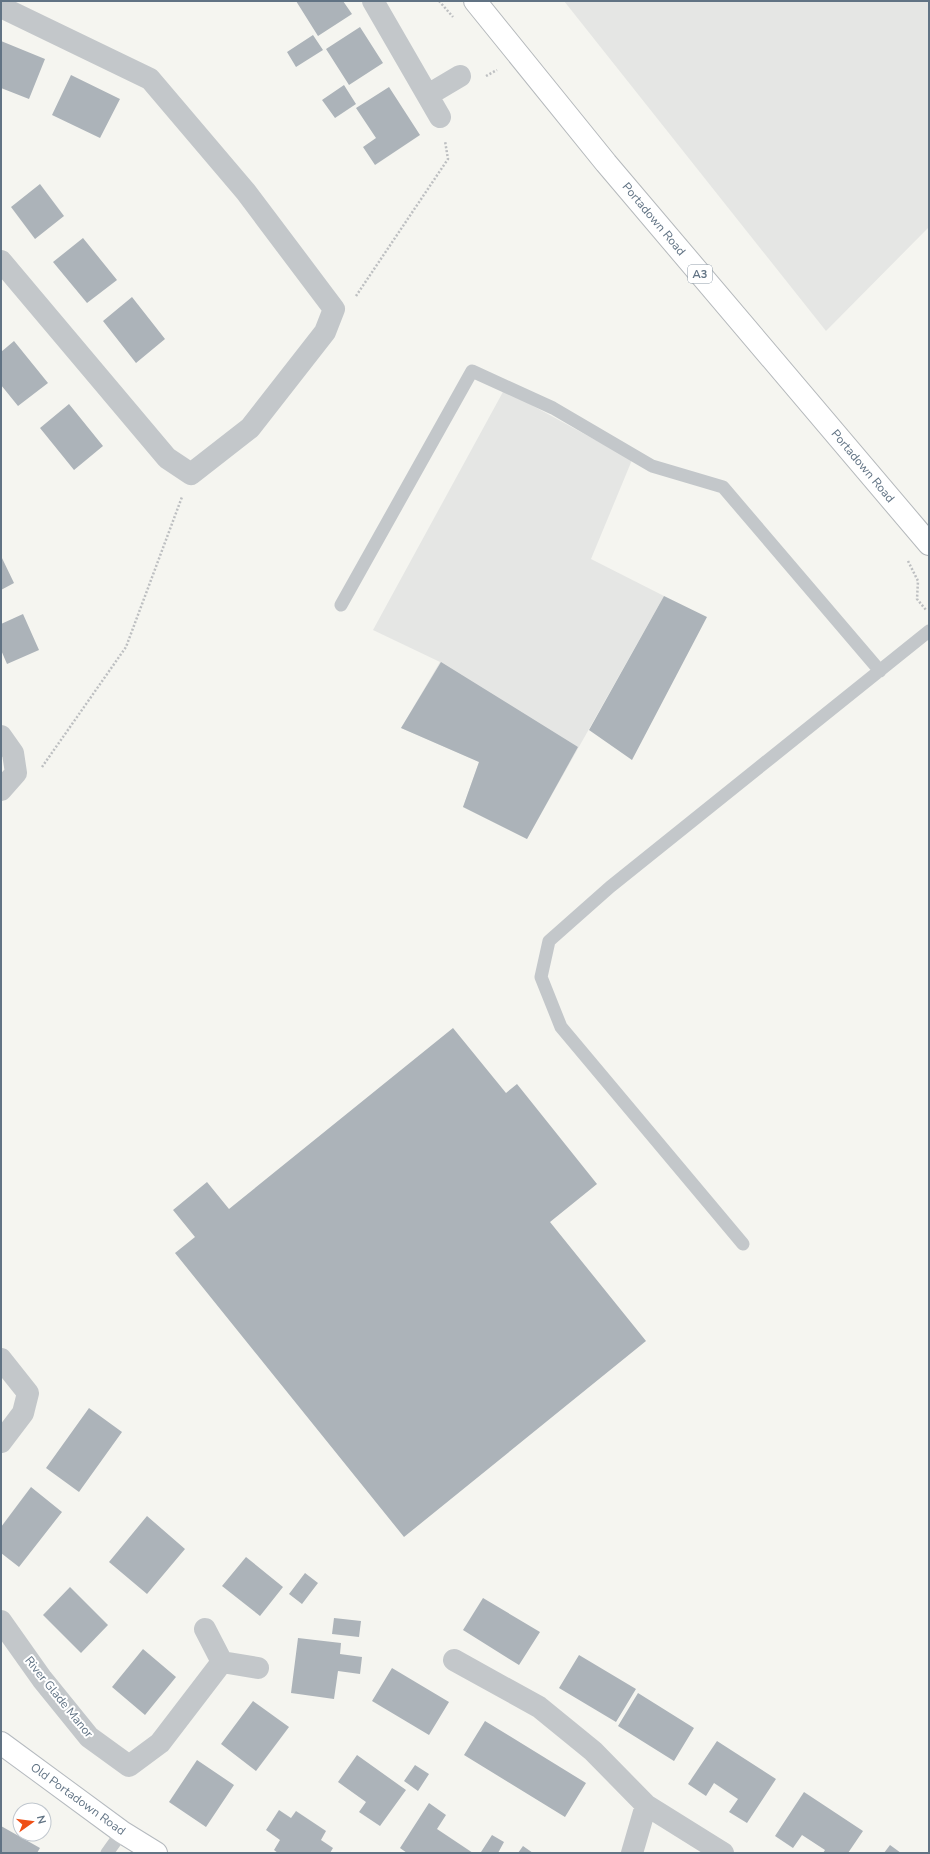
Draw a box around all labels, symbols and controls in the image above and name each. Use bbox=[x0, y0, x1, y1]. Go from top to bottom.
street label: Portadown Road bbox=[619, 179, 689, 259]
road number: A3 bbox=[688, 265, 712, 283]
street label: Portadown Road bbox=[828, 426, 898, 506]
street label: River Glade Manor bbox=[21, 1653, 97, 1741]
street label: Old Portadown Road bbox=[27, 1759, 129, 1839]
north arrow bbox=[12, 1802, 52, 1842]
text: N bbox=[33, 1814, 49, 1826]

